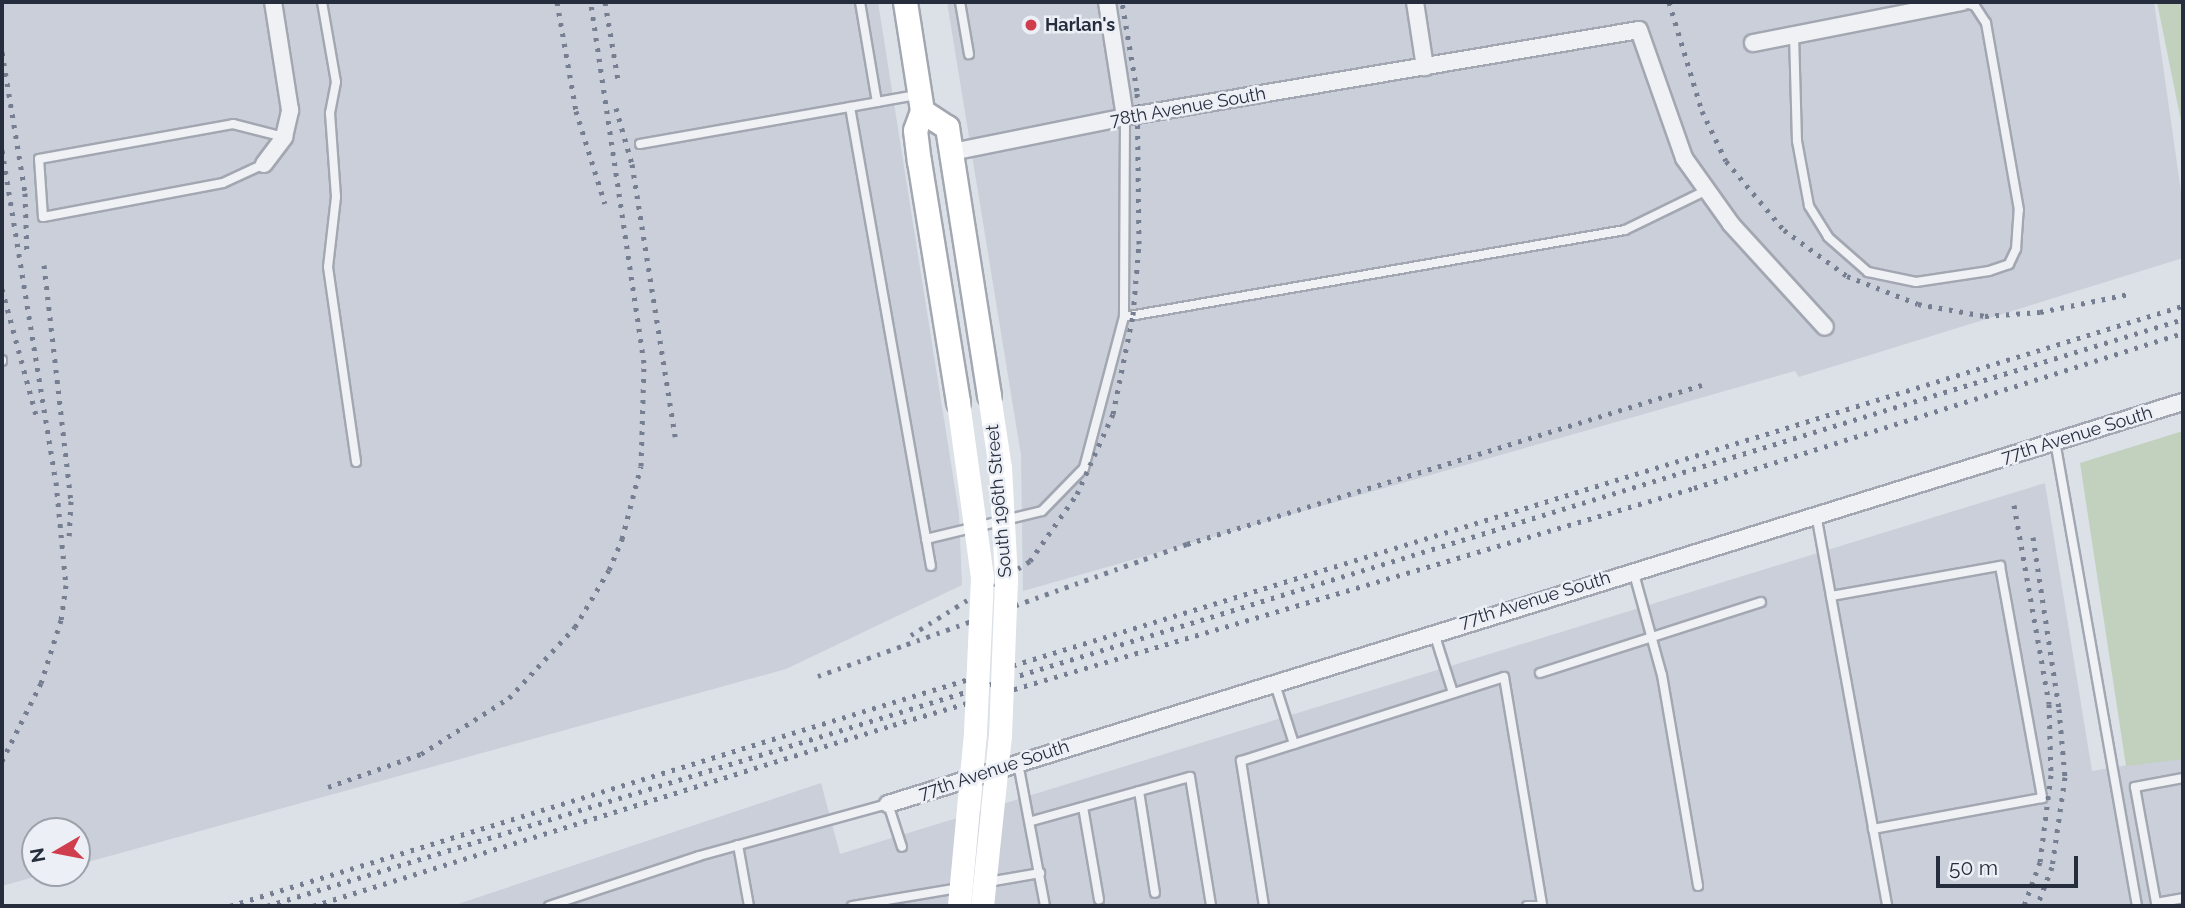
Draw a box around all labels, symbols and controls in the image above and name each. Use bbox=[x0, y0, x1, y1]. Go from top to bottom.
place label: Harlan's bbox=[1045, 14, 1115, 36]
marker: Harlan's bbox=[1023, 17, 1039, 33]
street label: 78th Avenue South bbox=[1108, 83, 1268, 131]
street label: 77th Avenue South bbox=[1999, 402, 2155, 468]
street label: South 196th Street bbox=[982, 424, 1016, 578]
street label: 77th Avenue South bbox=[1457, 567, 1613, 633]
street label: 77th Avenue South bbox=[916, 735, 1072, 805]
north arrow bbox=[21, 817, 91, 887]
scale bar bbox=[1940, 842, 2082, 886]
text: N bbox=[25, 846, 49, 864]
text: 50 m bbox=[1949, 855, 1998, 880]

